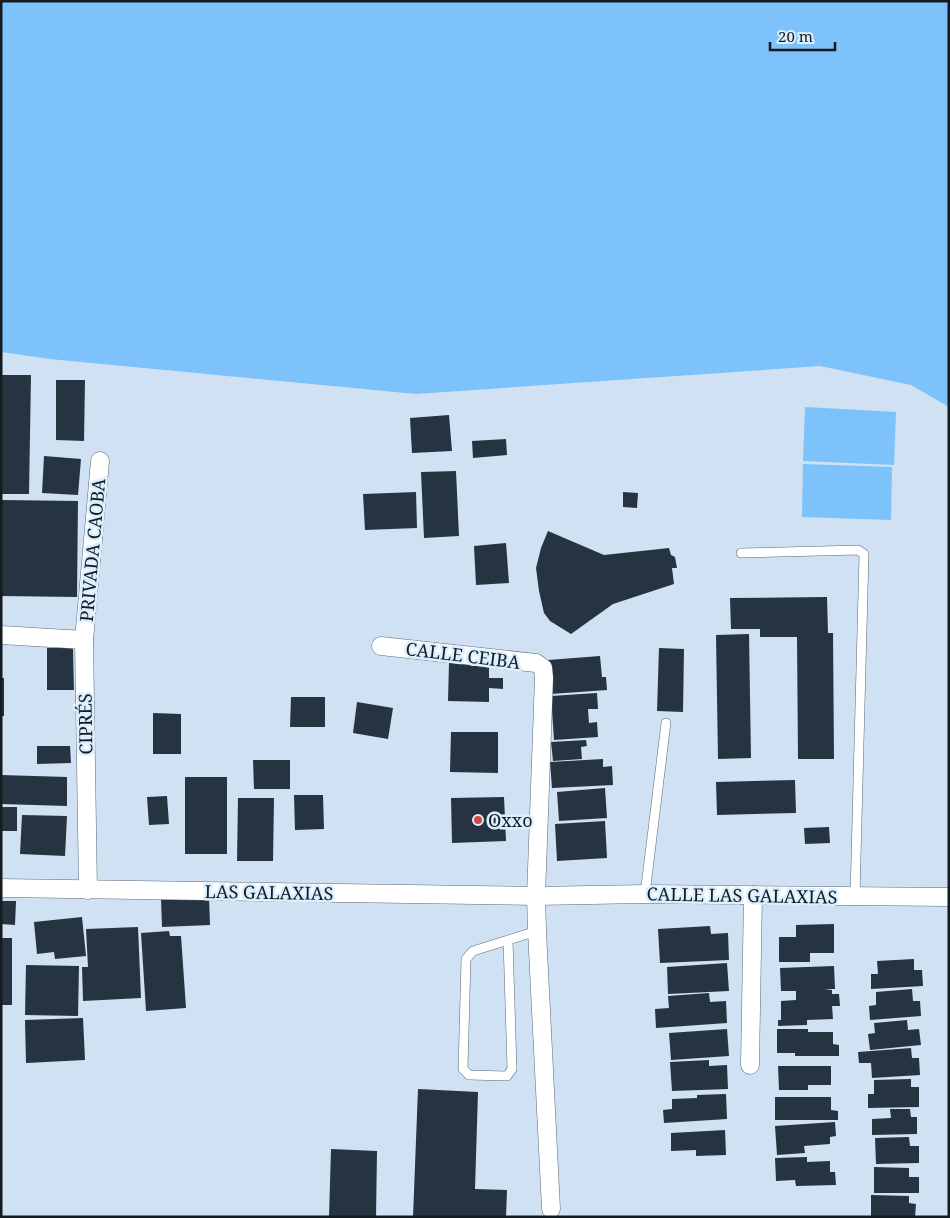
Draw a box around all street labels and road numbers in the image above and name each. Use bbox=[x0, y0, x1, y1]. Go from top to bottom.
street label: PRIVADA CAOBA bbox=[74, 477, 110, 623]
street label: CALLE CEIBA bbox=[404, 636, 522, 674]
street label: CIPRÉS bbox=[72, 693, 98, 755]
street label: LAS GALAXIAS bbox=[204, 879, 334, 905]
street label: CALLE LAS GALAXIAS bbox=[646, 881, 838, 909]

